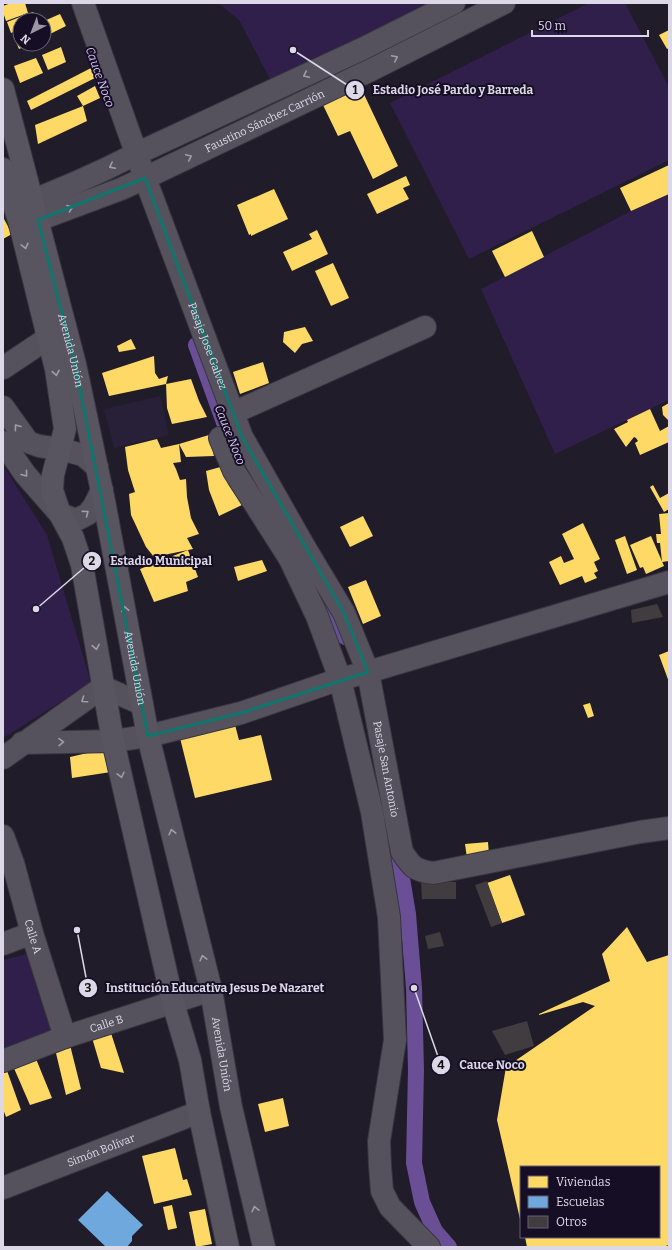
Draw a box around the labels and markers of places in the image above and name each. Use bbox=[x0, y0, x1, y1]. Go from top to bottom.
callout: Estadio José Pardo y Barreda bbox=[345, 78, 541, 102]
callout: Estadio Municipal bbox=[82, 549, 220, 573]
callout: Institución Educativa Jesus De Nazaret bbox=[78, 976, 332, 1000]
callout: Cauce Noco bbox=[431, 1053, 532, 1077]

